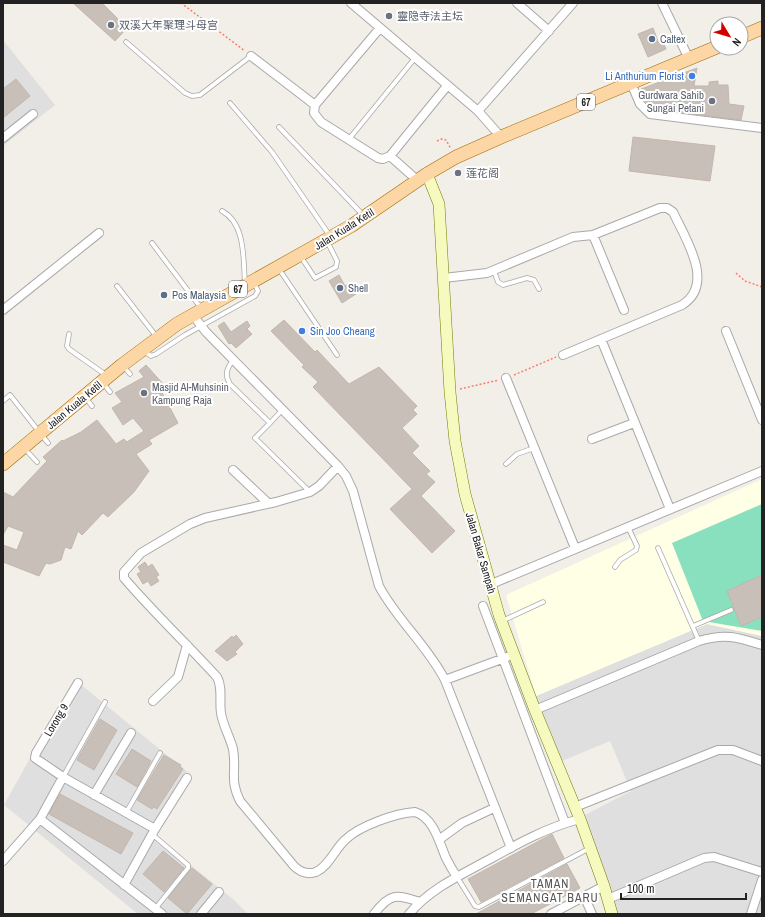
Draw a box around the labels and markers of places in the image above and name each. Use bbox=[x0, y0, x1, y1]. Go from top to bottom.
place label: 靈隐寺法主坛 bbox=[397, 9, 463, 23]
marker: 靈隐寺法主坛 bbox=[384, 11, 394, 21]
place label: 双溪大年聚理斗母宫 bbox=[119, 18, 218, 32]
marker: 双溪大年聚理斗母宫 bbox=[106, 20, 116, 30]
place label: Caltex bbox=[660, 32, 686, 46]
marker: Caltex bbox=[647, 34, 657, 44]
place label: Li Anthurium Florist bbox=[605, 69, 684, 83]
marker: Li Anthurium Florist bbox=[687, 71, 697, 81]
place label: Gurdwara Sahib Sungai Petani bbox=[638, 88, 704, 115]
marker: Gurdwara Sahib Sungai Petani bbox=[707, 96, 717, 106]
place label: 莲花阁 bbox=[466, 166, 499, 180]
marker: 莲花阁 bbox=[453, 168, 463, 178]
place label: Shell bbox=[348, 281, 368, 295]
marker: Shell bbox=[335, 283, 345, 293]
place label: Pos Malaysia bbox=[172, 288, 226, 302]
marker: Pos Malaysia bbox=[159, 290, 169, 300]
place label: Sin Joo Cheang bbox=[310, 324, 375, 338]
marker: Sin Joo Cheang bbox=[297, 326, 307, 336]
place label: Masjid Al-Muhsinin Kampung Raja bbox=[152, 380, 229, 407]
marker: Masjid Al-Muhsinin Kampung Raja bbox=[139, 388, 149, 398]

